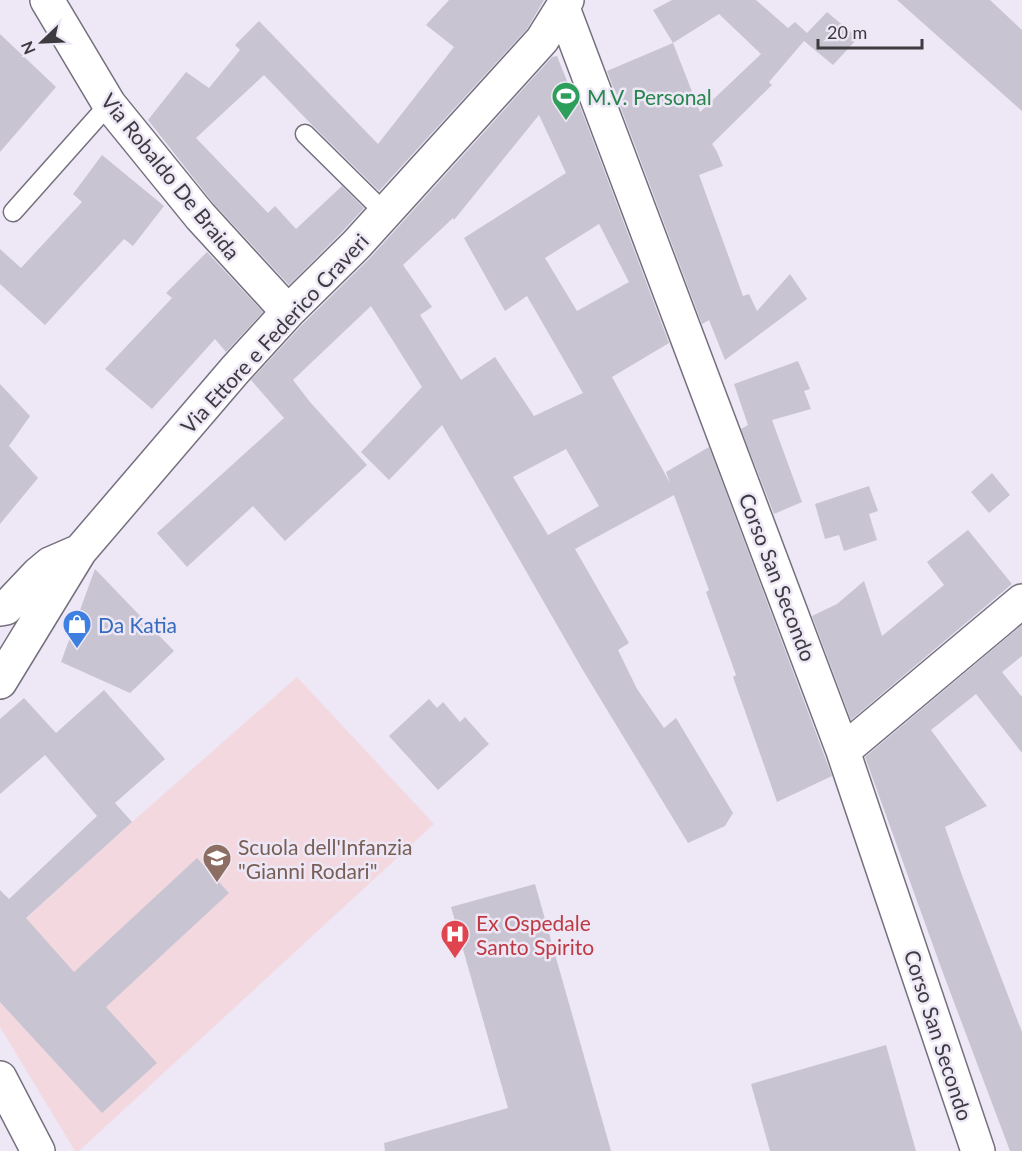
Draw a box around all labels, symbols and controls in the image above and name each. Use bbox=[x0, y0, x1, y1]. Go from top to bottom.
north arrow bbox=[12, 12, 72, 72]
scale bar bbox=[818, 12, 922, 50]
text: 20 m bbox=[827, 21, 867, 43]
text: N bbox=[17, 39, 39, 57]
sports icon: M.V. Personal bbox=[550, 80, 582, 122]
place label: M.V. Personal bbox=[587, 84, 712, 109]
street label: Via Robaldo De Braida bbox=[96, 88, 246, 264]
street label: Via Ettore e Federico Craveri bbox=[175, 228, 373, 438]
street label: Corso San Secondo bbox=[734, 489, 822, 665]
shop icon: Da Katia bbox=[61, 608, 93, 650]
place label: Da Katia bbox=[98, 612, 177, 637]
place label: Scuola dell'Infanzia "Gianni Rodari" bbox=[238, 834, 412, 883]
school or university icon: Scuola dell'Infanzia "Gianni Rodari" bbox=[201, 842, 233, 884]
place label: Ex Ospedale Santo Spirito bbox=[476, 910, 594, 959]
hospital icon: Ex Ospedale Santo Spirito bbox=[439, 918, 471, 960]
street label: Corso San Secondo bbox=[900, 946, 978, 1124]

